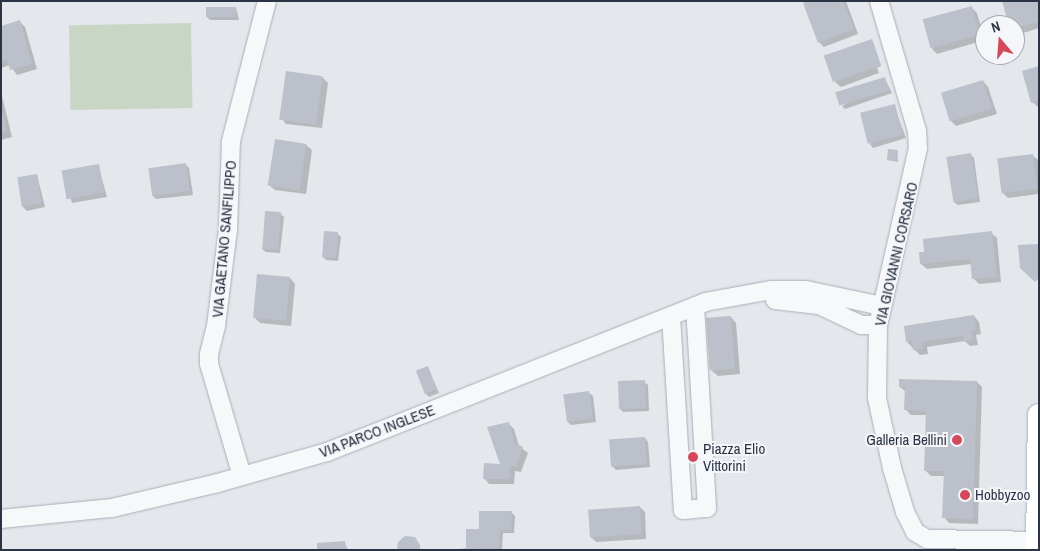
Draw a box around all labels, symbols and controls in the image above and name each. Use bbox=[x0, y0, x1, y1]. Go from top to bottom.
north arrow bbox=[975, 15, 1025, 65]
text: N bbox=[989, 17, 1002, 37]
street label: VIA GAETANO SANFILIPPO bbox=[208, 159, 240, 319]
street label: VIA GIOVANNI CORSARO bbox=[871, 180, 921, 328]
street label: VIA PARCO INGLESE bbox=[316, 401, 438, 461]
place label: Galleria Bellini bbox=[866, 431, 947, 449]
marker: Galleria Bellini bbox=[951, 434, 963, 446]
place label: Piazza Elio Vittorini bbox=[703, 439, 765, 474]
marker: Piazza Elio Vittorini bbox=[687, 451, 699, 463]
place label: Hobbyzoo bbox=[975, 486, 1030, 504]
marker: Hobbyzoo bbox=[959, 489, 971, 501]

